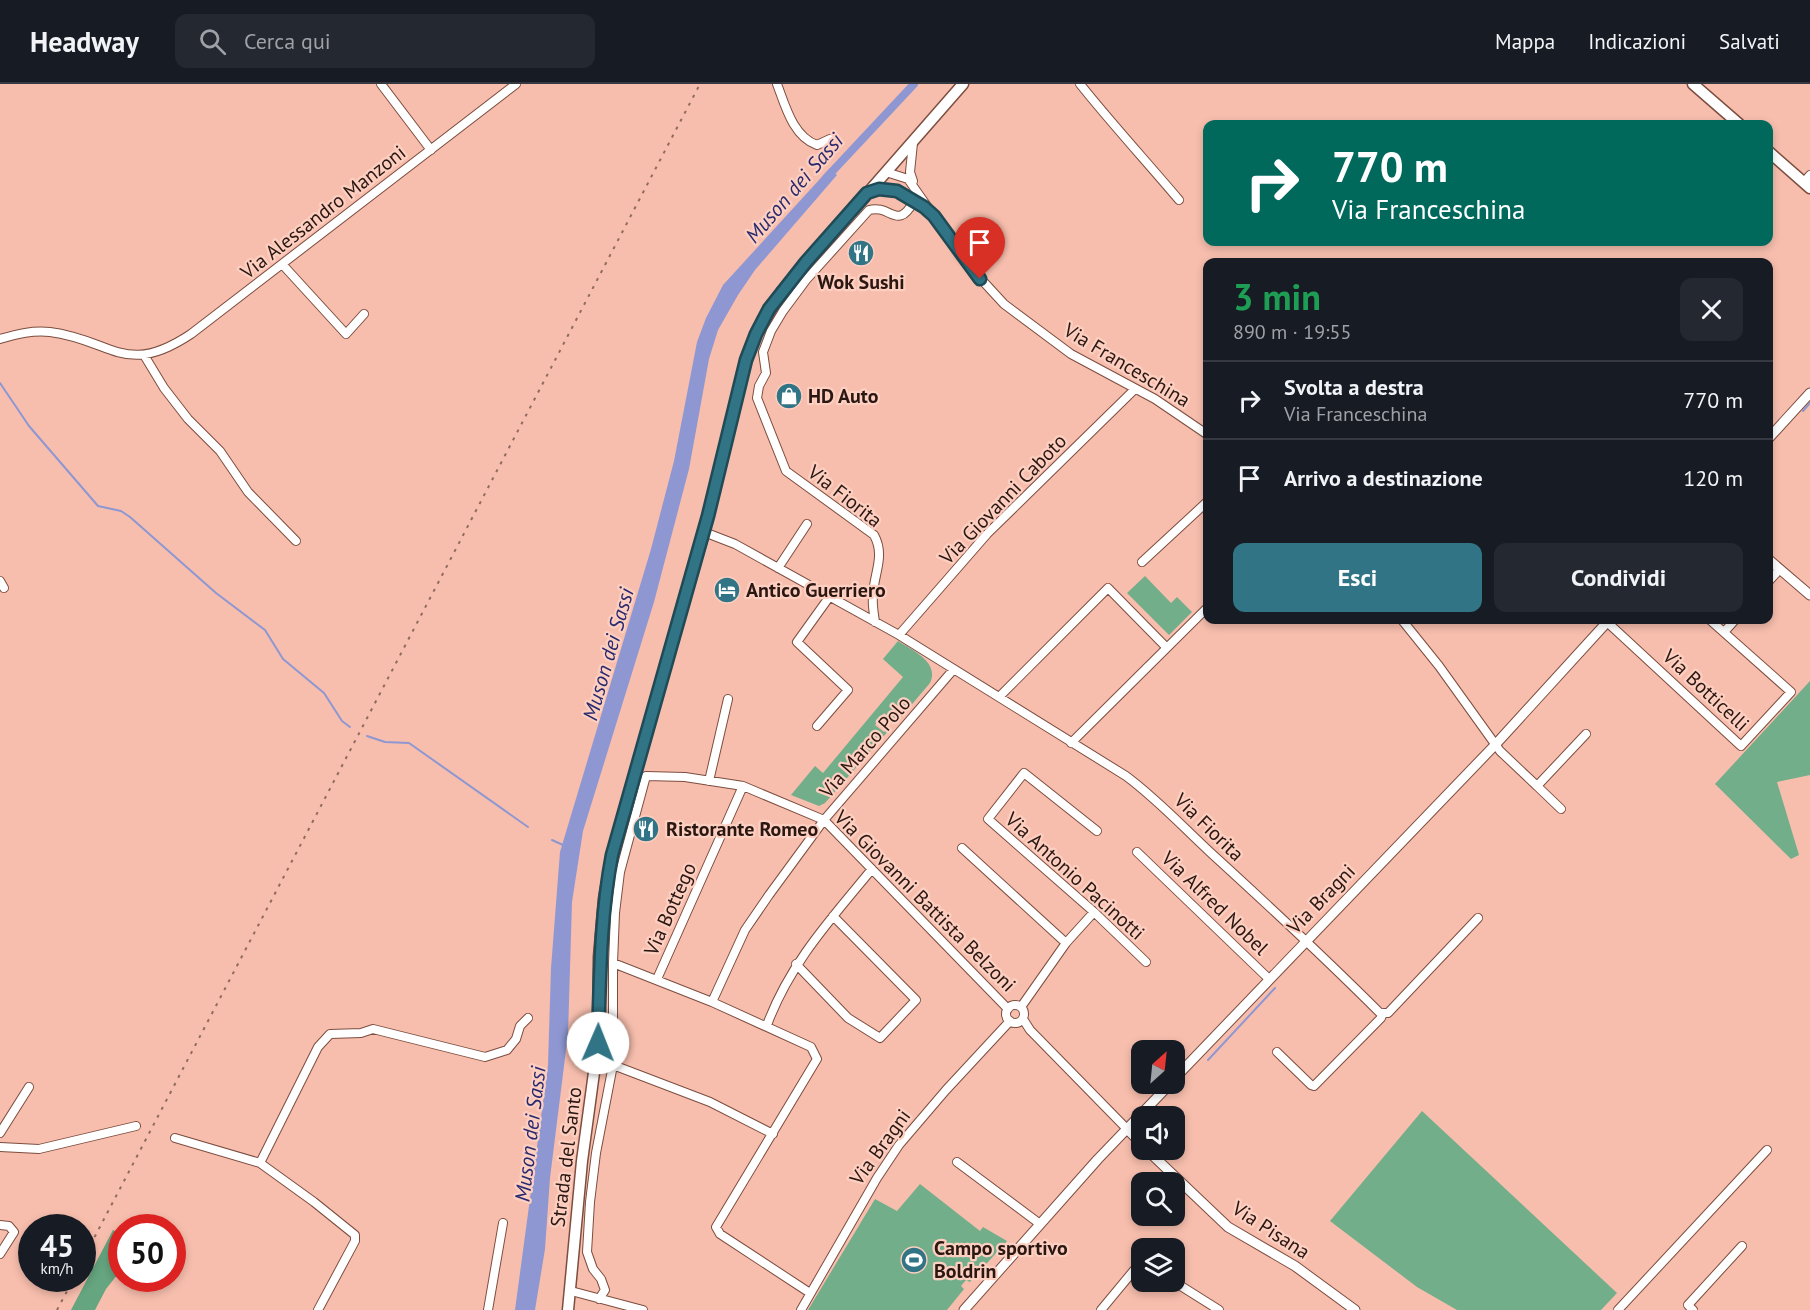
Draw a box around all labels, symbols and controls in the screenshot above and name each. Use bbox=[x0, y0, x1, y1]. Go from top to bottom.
search box bbox=[175, 14, 595, 68]
text: Headway bbox=[30, 23, 139, 60]
icon: search bbox=[196, 25, 229, 58]
text: Cerca qui bbox=[244, 27, 331, 55]
text: Mappa bbox=[1495, 28, 1555, 55]
text: Indicazioni bbox=[1588, 28, 1686, 55]
text: Salvati bbox=[1719, 28, 1780, 55]
water label: Muson dei Sassi bbox=[739, 127, 849, 248]
street label: Via Alessandro Manzoni bbox=[234, 139, 411, 285]
text: 770 m bbox=[1332, 139, 1448, 194]
icon: right bbox=[1233, 144, 1311, 222]
text: Via Franceschina bbox=[1332, 192, 1525, 226]
pin bbox=[954, 217, 1005, 279]
icon: arrive bbox=[963, 226, 996, 259]
restaurant icon: Wok Sushi bbox=[846, 238, 876, 268]
place label: Wok Sushi bbox=[817, 269, 905, 295]
text: 3 min bbox=[1233, 273, 1321, 320]
button: close bbox=[1680, 278, 1743, 341]
street label: Via Franceschina bbox=[1058, 316, 1195, 413]
text: 890 m · 19:55 bbox=[1233, 319, 1351, 345]
text: Svolta a destra bbox=[1284, 373, 1424, 401]
shop icon: HD Auto bbox=[774, 381, 804, 411]
place label: HD Auto bbox=[808, 383, 879, 409]
icon: right bbox=[1233, 384, 1266, 417]
text: 770 m bbox=[1683, 386, 1743, 414]
text: Via Franceschina bbox=[1284, 401, 1427, 427]
street label: Via Giovanni Caboto bbox=[933, 428, 1072, 571]
street label: Via Fiorita bbox=[802, 458, 887, 533]
icon: arrive bbox=[1233, 462, 1266, 495]
text: Arrivo a destinazione bbox=[1284, 464, 1483, 492]
text: 120 m bbox=[1683, 464, 1743, 492]
button: Esci bbox=[1233, 543, 1482, 612]
button: Condividi bbox=[1494, 543, 1743, 612]
hotel icon: Antico Guerriero bbox=[712, 575, 742, 605]
place label: Antico Guerriero bbox=[746, 577, 886, 603]
water label: Muson dei Sassi bbox=[576, 584, 640, 723]
street label: Via Botticelli bbox=[1657, 643, 1755, 737]
street label: Via Marco Polo bbox=[813, 691, 916, 804]
street label: Via Fiorita bbox=[1168, 787, 1249, 867]
street label: Via Giovanni Battista Belzoni bbox=[828, 804, 1021, 997]
street label: Via Antonio Pacinotti bbox=[999, 806, 1150, 946]
restaurant icon: Ristorante Romeo bbox=[631, 814, 661, 844]
place label: Ristorante Romeo bbox=[666, 816, 818, 842]
street label: Via Alfred Nobel bbox=[1155, 845, 1274, 961]
street label: Via Bottego bbox=[638, 858, 702, 960]
street label: Via Bragni bbox=[1281, 859, 1361, 940]
position arrow bbox=[566, 1011, 630, 1075]
north arrow bbox=[1131, 1040, 1185, 1094]
map controls bbox=[1131, 1040, 1185, 1292]
water label: Muson dei Sassi bbox=[508, 1064, 552, 1203]
street label: Strada del Santo bbox=[545, 1085, 587, 1229]
street label: Via Bragni bbox=[843, 1104, 916, 1191]
button: sound bbox=[1131, 1106, 1185, 1160]
button: search bbox=[1131, 1172, 1185, 1226]
street label: Via Pisana bbox=[1226, 1195, 1315, 1265]
speed limit sign: 50 bbox=[108, 1214, 186, 1292]
text: 45 bbox=[40, 1226, 74, 1265]
place label: Campo sportivo Boldrin bbox=[934, 1235, 1068, 1284]
button: layers bbox=[1131, 1238, 1185, 1292]
sports icon: Campo sportivo Boldrin bbox=[899, 1245, 929, 1275]
text: km/h bbox=[41, 1259, 73, 1278]

